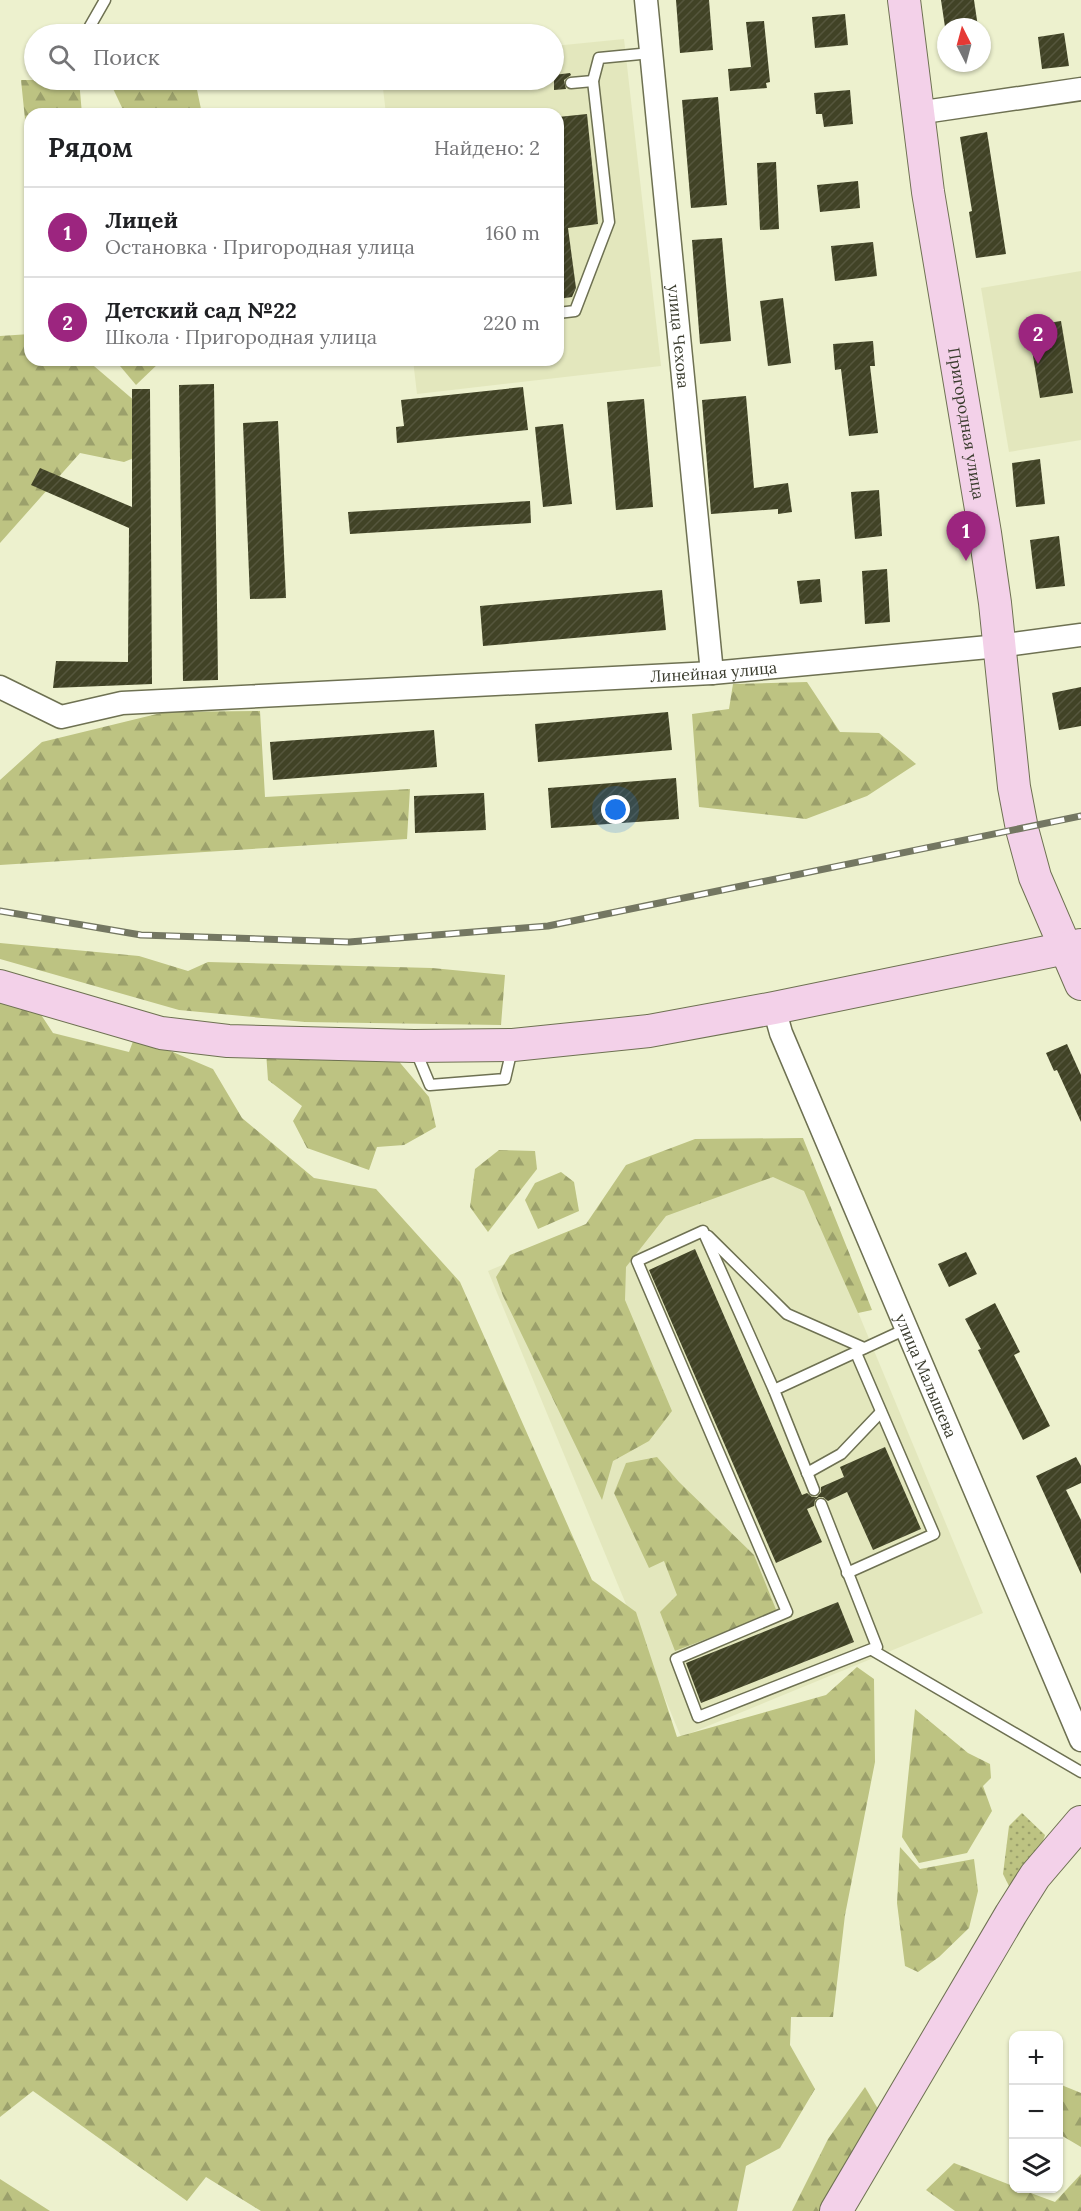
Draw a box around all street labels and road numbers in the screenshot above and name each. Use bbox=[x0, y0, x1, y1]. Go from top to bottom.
street label: улица Чехова bbox=[664, 283, 694, 389]
street label: Пригородная улица bbox=[944, 346, 989, 501]
street label: Линейная улица bbox=[650, 657, 778, 686]
street label: улица Малышева bbox=[891, 1310, 962, 1441]

